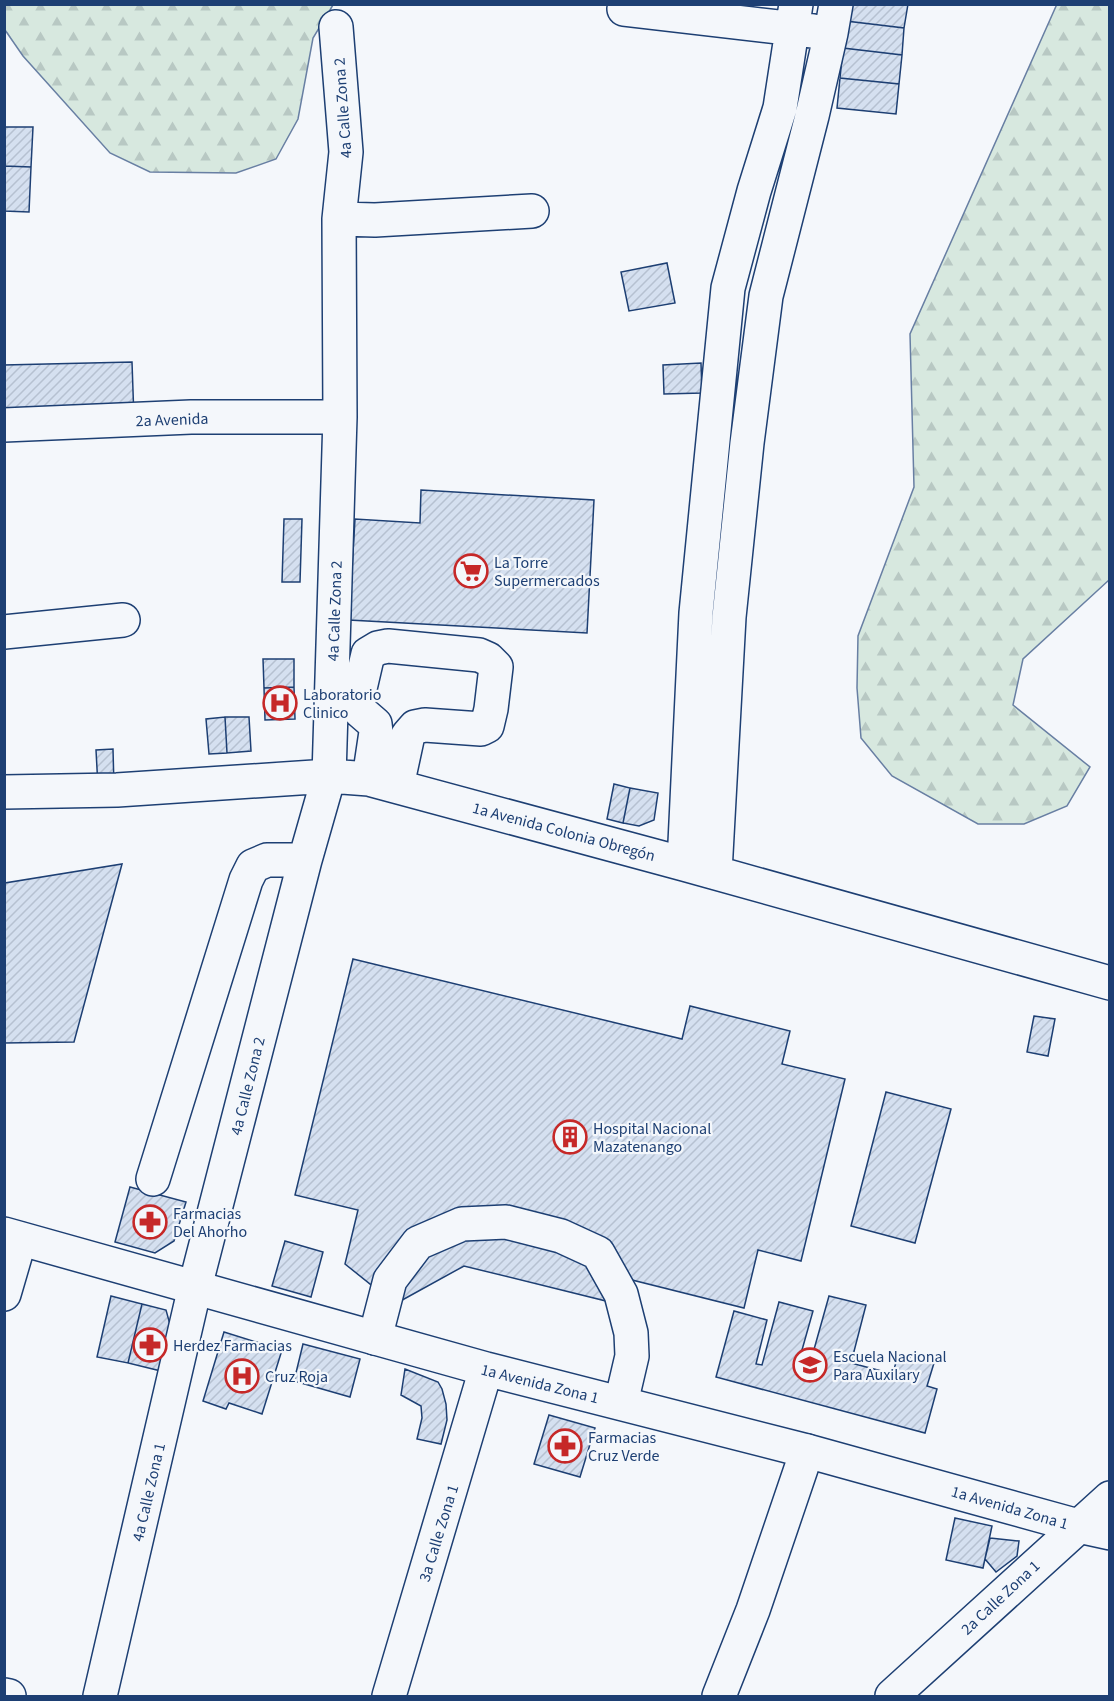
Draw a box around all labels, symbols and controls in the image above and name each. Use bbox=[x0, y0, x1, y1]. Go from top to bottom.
street label: 4a Calle Zona 2 bbox=[329, 57, 357, 159]
street label: 2a Avenida bbox=[135, 408, 209, 432]
place label: La Torre Supermercados bbox=[494, 552, 600, 592]
supermarket icon: La Torre Supermercados bbox=[453, 553, 489, 589]
street label: 4a Calle Zona 2 bbox=[322, 560, 348, 662]
place label: Laboratorio Clinico bbox=[303, 684, 381, 724]
hospital icon: Laboratorio Clinico bbox=[262, 685, 298, 721]
street label: 1a Avenida Colonia Obregón bbox=[470, 797, 658, 867]
street label: 4a Calle Zona 2 bbox=[225, 1035, 271, 1138]
place label: Hospital Nacional Mazatenango bbox=[593, 1118, 711, 1158]
building icon: Hospital Nacional Mazatenango bbox=[552, 1119, 588, 1155]
place label: Farmacias Del Ahorho bbox=[173, 1203, 247, 1243]
pharmacy icon: Farmacias Del Ahorho bbox=[132, 1204, 168, 1240]
pharmacy icon: Herdez Farmacias bbox=[132, 1327, 168, 1363]
place label: Herdez Farmacias bbox=[173, 1335, 292, 1357]
place label: Escuela Nacional Para Auxilary bbox=[833, 1346, 947, 1386]
school or university icon: Escuela Nacional Para Auxilary bbox=[792, 1347, 828, 1383]
hospital icon: Cruz Roja bbox=[224, 1358, 260, 1394]
street label: 1a Avenida Zona 1 bbox=[478, 1359, 601, 1409]
place label: Cruz Roja bbox=[265, 1366, 328, 1388]
place label: Farmacias Cruz Verde bbox=[588, 1427, 660, 1467]
pharmacy icon: Farmacias Cruz Verde bbox=[547, 1428, 583, 1464]
street label: 4a Calle Zona 1 bbox=[127, 1441, 171, 1544]
street label: 1a Avenida Zona 1 bbox=[949, 1481, 1071, 1535]
street label: 3a Calle Zona 1 bbox=[414, 1482, 464, 1585]
street label: 2a Calle Zona 1 bbox=[956, 1555, 1045, 1640]

